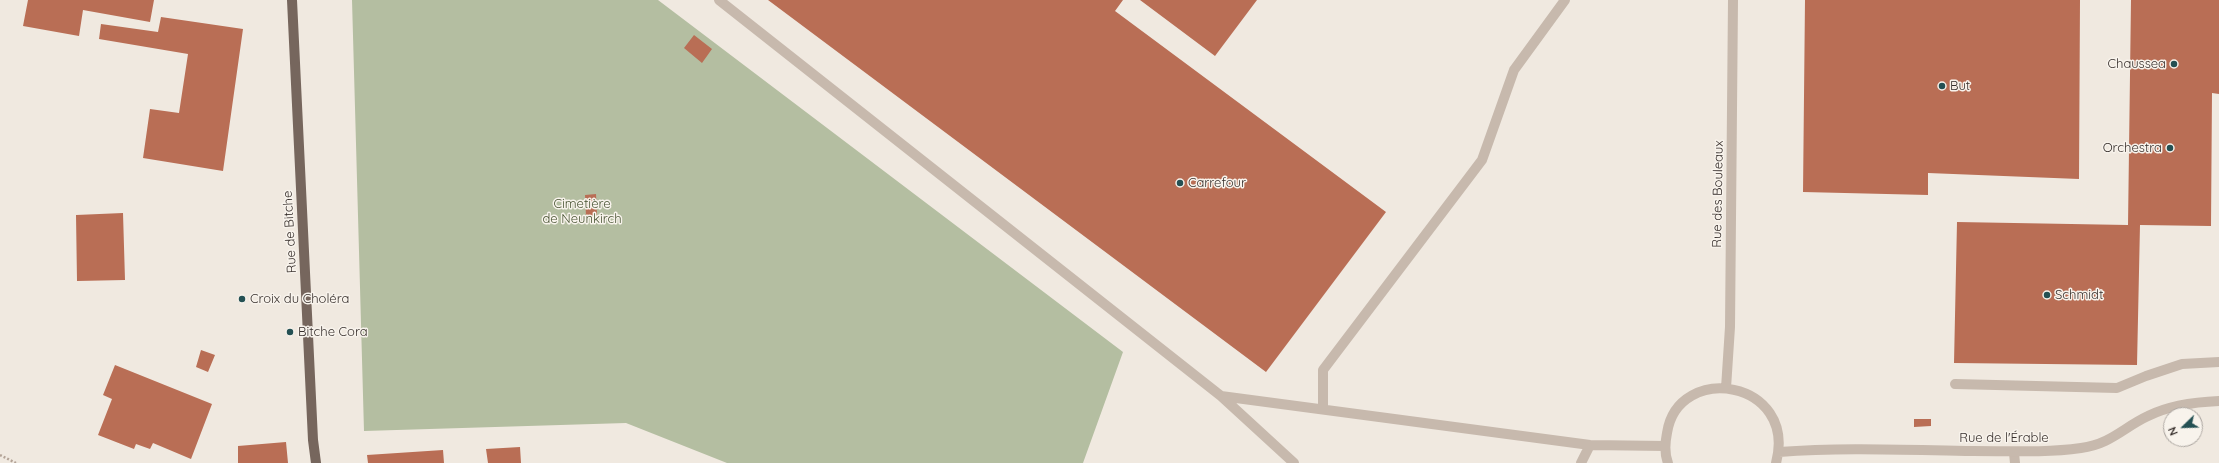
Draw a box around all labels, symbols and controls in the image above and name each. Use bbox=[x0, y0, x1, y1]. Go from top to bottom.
place label: Chaussea bbox=[2108, 56, 2166, 72]
marker: Chaussea bbox=[2169, 59, 2179, 69]
place label: But bbox=[1950, 78, 1970, 94]
marker: But bbox=[1937, 81, 1947, 91]
street label: Rue des Bouleaux bbox=[1709, 140, 1727, 248]
place label: Orchestra bbox=[2103, 140, 2162, 156]
marker: Orchestra bbox=[2165, 143, 2175, 153]
place label: Carrefour bbox=[1188, 175, 1246, 191]
marker: Carrefour bbox=[1175, 178, 1185, 188]
street label: Rue de Bitche bbox=[280, 190, 300, 274]
park label: Cimetière de Neunkirch bbox=[542, 196, 622, 227]
place label: Schmidt bbox=[2055, 287, 2103, 303]
marker: Schmidt bbox=[2042, 290, 2052, 300]
place label: Croix du Choléra bbox=[250, 291, 349, 307]
marker: Croix du Choléra bbox=[237, 294, 247, 304]
place label: Bitche Cora bbox=[298, 324, 368, 340]
marker: Bitche Cora bbox=[285, 327, 295, 337]
north arrow bbox=[2163, 407, 2203, 447]
text: N bbox=[2165, 425, 2181, 438]
street label: Rue de l'Érable bbox=[1959, 430, 2049, 446]

